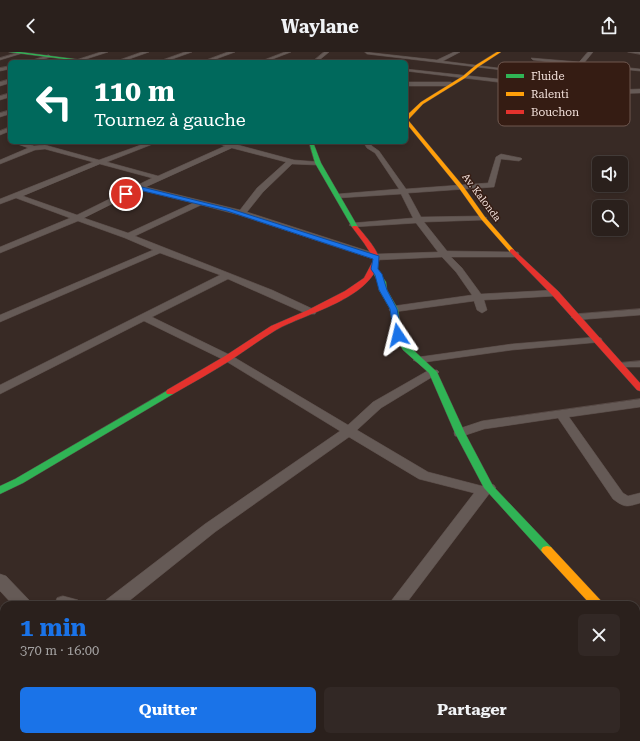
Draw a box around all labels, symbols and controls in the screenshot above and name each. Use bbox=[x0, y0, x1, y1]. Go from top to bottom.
icon: back bbox=[20, 15, 42, 37]
icon: share bbox=[598, 15, 620, 37]
text: Waylane bbox=[281, 16, 359, 37]
legend bbox=[498, 62, 630, 126]
text: Fluide bbox=[531, 70, 564, 83]
text: 110 m bbox=[94, 75, 175, 108]
icon: left bbox=[28, 76, 80, 128]
text: Ralenti bbox=[531, 88, 569, 101]
text: Bouchon bbox=[531, 106, 579, 119]
text: Tournez à gauche bbox=[94, 109, 246, 130]
map controls bbox=[592, 156, 628, 236]
button: sound bbox=[592, 156, 628, 192]
street label: Av. Kalonda bbox=[460, 171, 503, 224]
pin bbox=[109, 177, 143, 211]
icon: arrive bbox=[115, 183, 137, 205]
button: search bbox=[592, 200, 628, 236]
position arrow bbox=[377, 314, 419, 356]
text: 1 min bbox=[20, 614, 87, 642]
button: close bbox=[578, 614, 620, 656]
text: 370 m · 16:00 bbox=[20, 643, 99, 658]
button: Quitter bbox=[20, 687, 316, 733]
button: Partager bbox=[324, 687, 620, 733]

